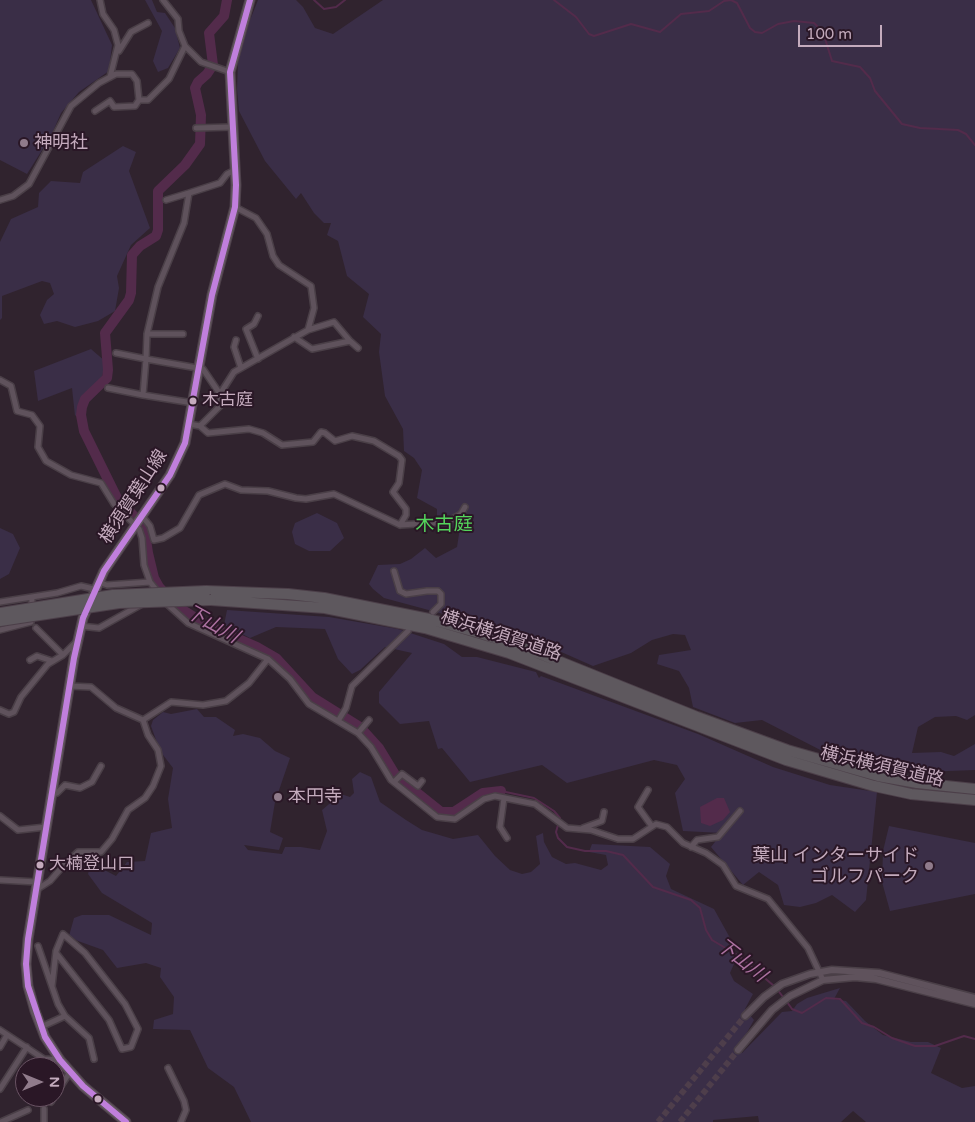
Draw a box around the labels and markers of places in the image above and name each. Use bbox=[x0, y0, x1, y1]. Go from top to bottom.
place label: 神明社 bbox=[34, 132, 88, 154]
marker: 神明社 bbox=[18, 137, 30, 149]
place label: 木古庭 bbox=[202, 391, 253, 411]
marker: 木古庭 bbox=[188, 396, 198, 406]
unlabelled marker bbox=[156, 483, 166, 493]
place label: 本円寺 bbox=[288, 786, 342, 808]
marker: 本円寺 bbox=[272, 791, 284, 803]
place label: 葉山 インターサイド ゴルフパーク bbox=[752, 845, 919, 888]
place label: 大楠登山口 bbox=[49, 855, 134, 875]
marker: 大楠登山口 bbox=[35, 860, 45, 870]
marker: 葉山 インターサイド ゴルフパーク bbox=[923, 860, 935, 872]
unlabelled marker bbox=[93, 1094, 103, 1104]

